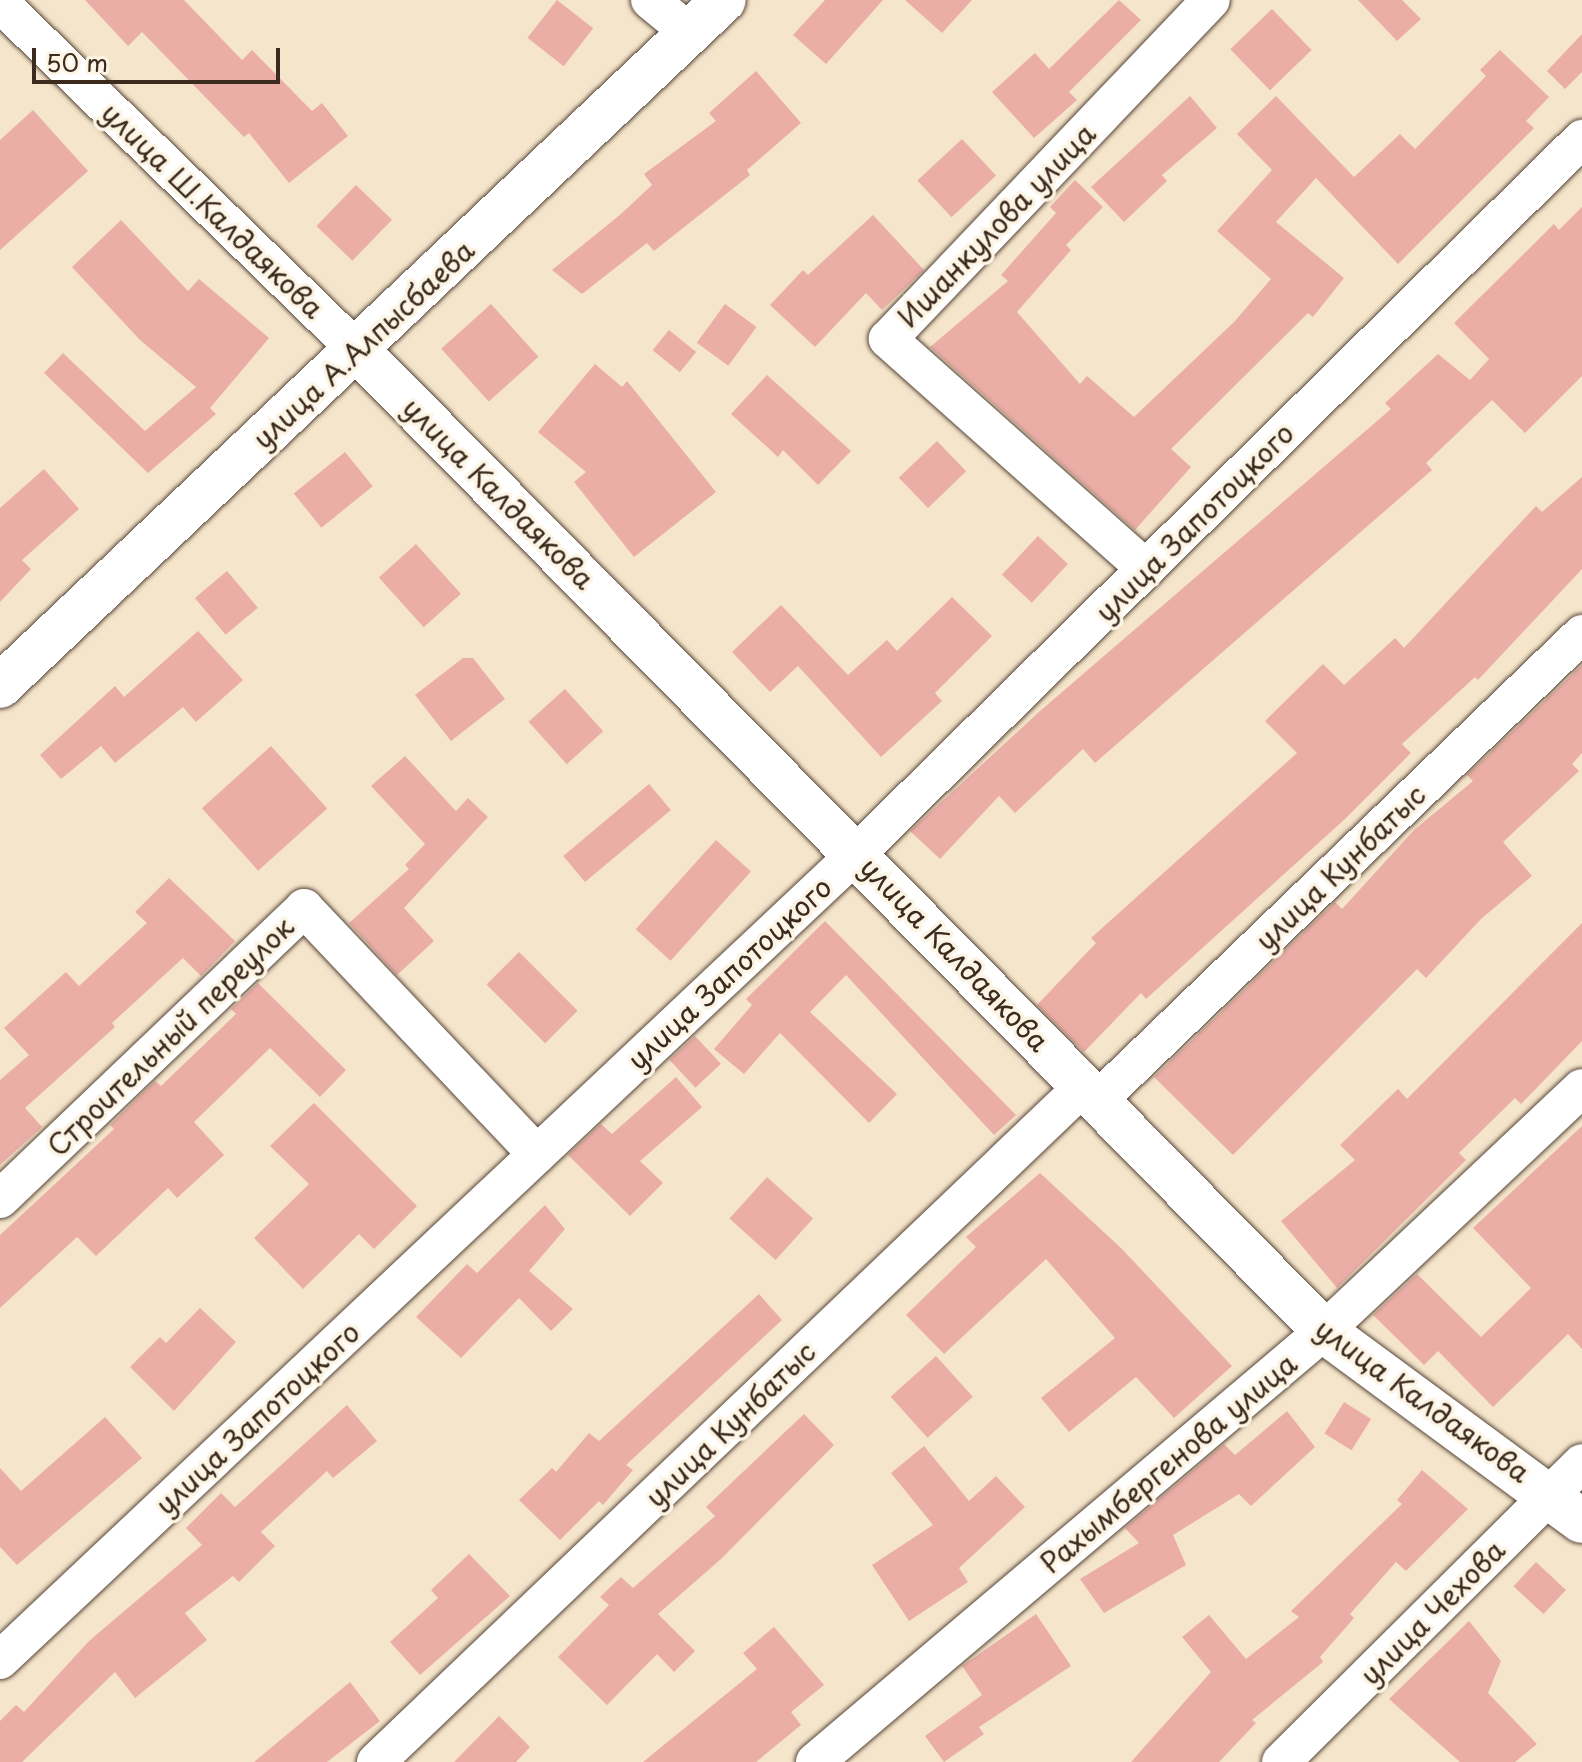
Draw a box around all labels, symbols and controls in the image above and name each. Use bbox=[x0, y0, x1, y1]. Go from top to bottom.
scale bar bbox=[36, 32, 284, 82]
text: 50 m bbox=[46, 44, 108, 80]
street label: улица Ш.Калдаякова bbox=[95, 95, 331, 325]
street label: Ишанкулова улица bbox=[890, 116, 1102, 334]
street label: улица А.Алпысбаева bbox=[245, 233, 481, 455]
street label: улица Калдаякова bbox=[396, 390, 602, 596]
street label: улица Запотоцкого bbox=[1088, 416, 1300, 628]
street label: улица Кунбатыс bbox=[1247, 777, 1433, 957]
street label: улица Калдаякова bbox=[854, 850, 1056, 1058]
street label: улица Запотоцкого bbox=[620, 870, 838, 1076]
street label: Строительный переулок bbox=[40, 909, 300, 1163]
street label: улица Калдаякова bbox=[1309, 1311, 1537, 1489]
street label: улица Запотоцкого bbox=[148, 1315, 366, 1521]
street label: улица Кунбатыс bbox=[637, 1334, 823, 1514]
street label: Рахымбергенова улица bbox=[1033, 1346, 1303, 1580]
street label: улица Чехова bbox=[1352, 1532, 1512, 1692]

